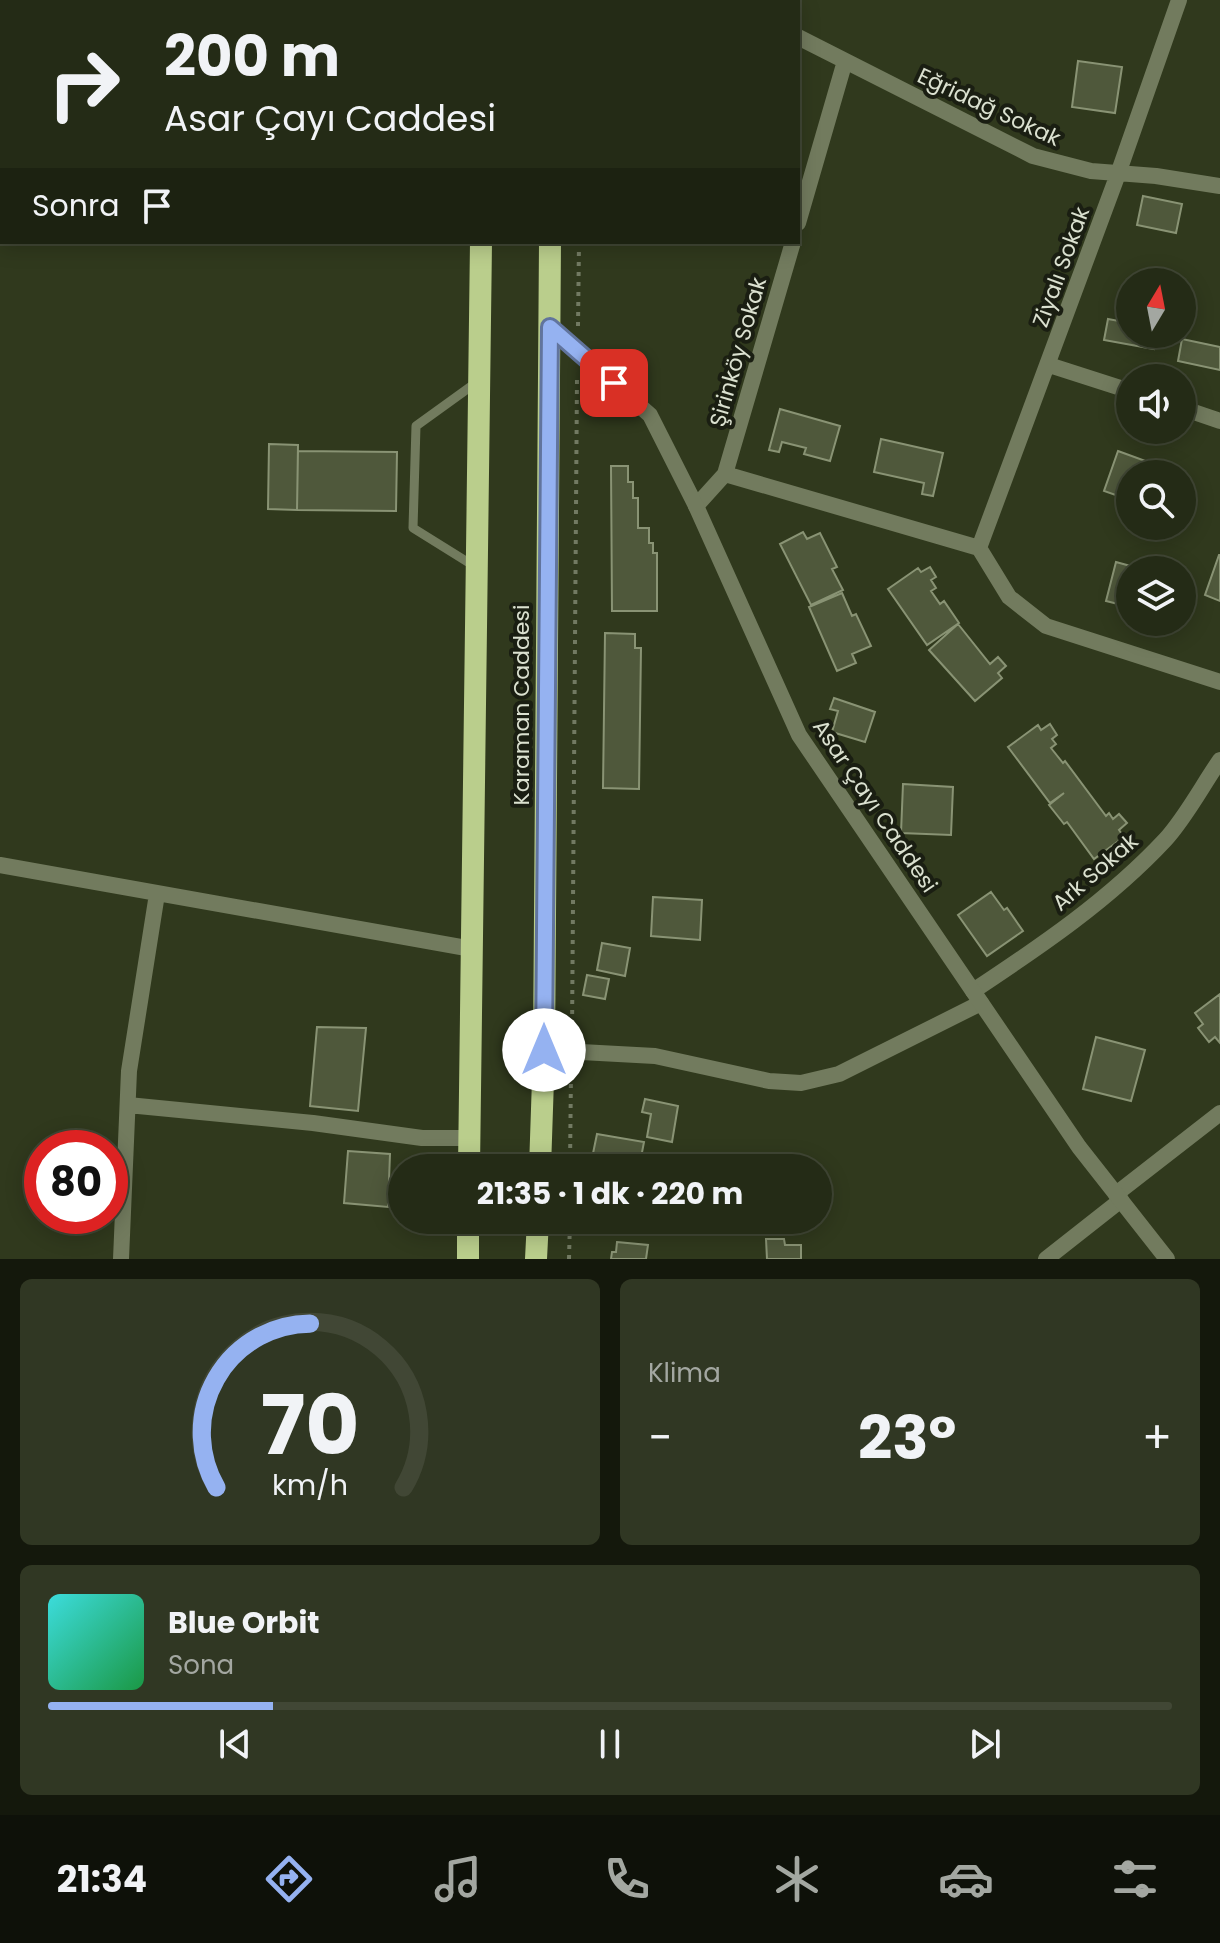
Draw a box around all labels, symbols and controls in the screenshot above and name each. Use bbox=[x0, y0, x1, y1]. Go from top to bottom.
text: 200 m bbox=[164, 17, 340, 96]
icon: right bbox=[32, 32, 136, 136]
street label: Eğridağ Sokak bbox=[912, 60, 1066, 154]
text: Asar Çayı Caddesi bbox=[164, 93, 496, 144]
text: Sonra bbox=[32, 184, 119, 227]
icon: arrive bbox=[135, 184, 179, 228]
street label: Ziyalı Sokak bbox=[1025, 202, 1097, 331]
north arrow bbox=[1116, 268, 1196, 348]
map controls bbox=[1116, 268, 1196, 636]
street label: Şirinköy Sokak bbox=[702, 273, 774, 430]
pin bbox=[580, 349, 648, 417]
icon: arrive bbox=[592, 361, 636, 405]
button: sound bbox=[1116, 364, 1196, 444]
button: search bbox=[1116, 460, 1196, 540]
button: layers bbox=[1116, 556, 1196, 636]
street label: Karaman Caddesi bbox=[506, 605, 537, 805]
street label: Asar Çayı Caddesi bbox=[805, 713, 945, 899]
street label: Ark Sokak bbox=[1045, 825, 1145, 918]
position arrow bbox=[502, 1008, 586, 1092]
speed limit sign: 80 bbox=[24, 1130, 128, 1234]
text: 21:35 · 1 dk · 220 m bbox=[477, 1172, 743, 1215]
text: Klima bbox=[648, 1355, 721, 1391]
text: 70 bbox=[261, 1367, 359, 1483]
text: 23° bbox=[858, 1396, 956, 1480]
text: − bbox=[648, 1407, 672, 1468]
text: + bbox=[1142, 1407, 1172, 1468]
text: km/h bbox=[272, 1465, 348, 1505]
text: Blue Orbit bbox=[168, 1601, 320, 1644]
text: Sona bbox=[168, 1647, 234, 1683]
icon: previous bbox=[213, 1722, 257, 1766]
icon: pause bbox=[588, 1722, 632, 1766]
icon: next bbox=[963, 1722, 1007, 1766]
icon: directions bbox=[261, 1851, 317, 1907]
icon: music bbox=[430, 1851, 486, 1907]
icon: phone bbox=[599, 1851, 655, 1907]
icon: climate bbox=[769, 1851, 825, 1907]
icon: car bbox=[938, 1851, 994, 1907]
icon: filters bbox=[1107, 1851, 1163, 1907]
text: 21:34 bbox=[57, 1854, 147, 1905]

